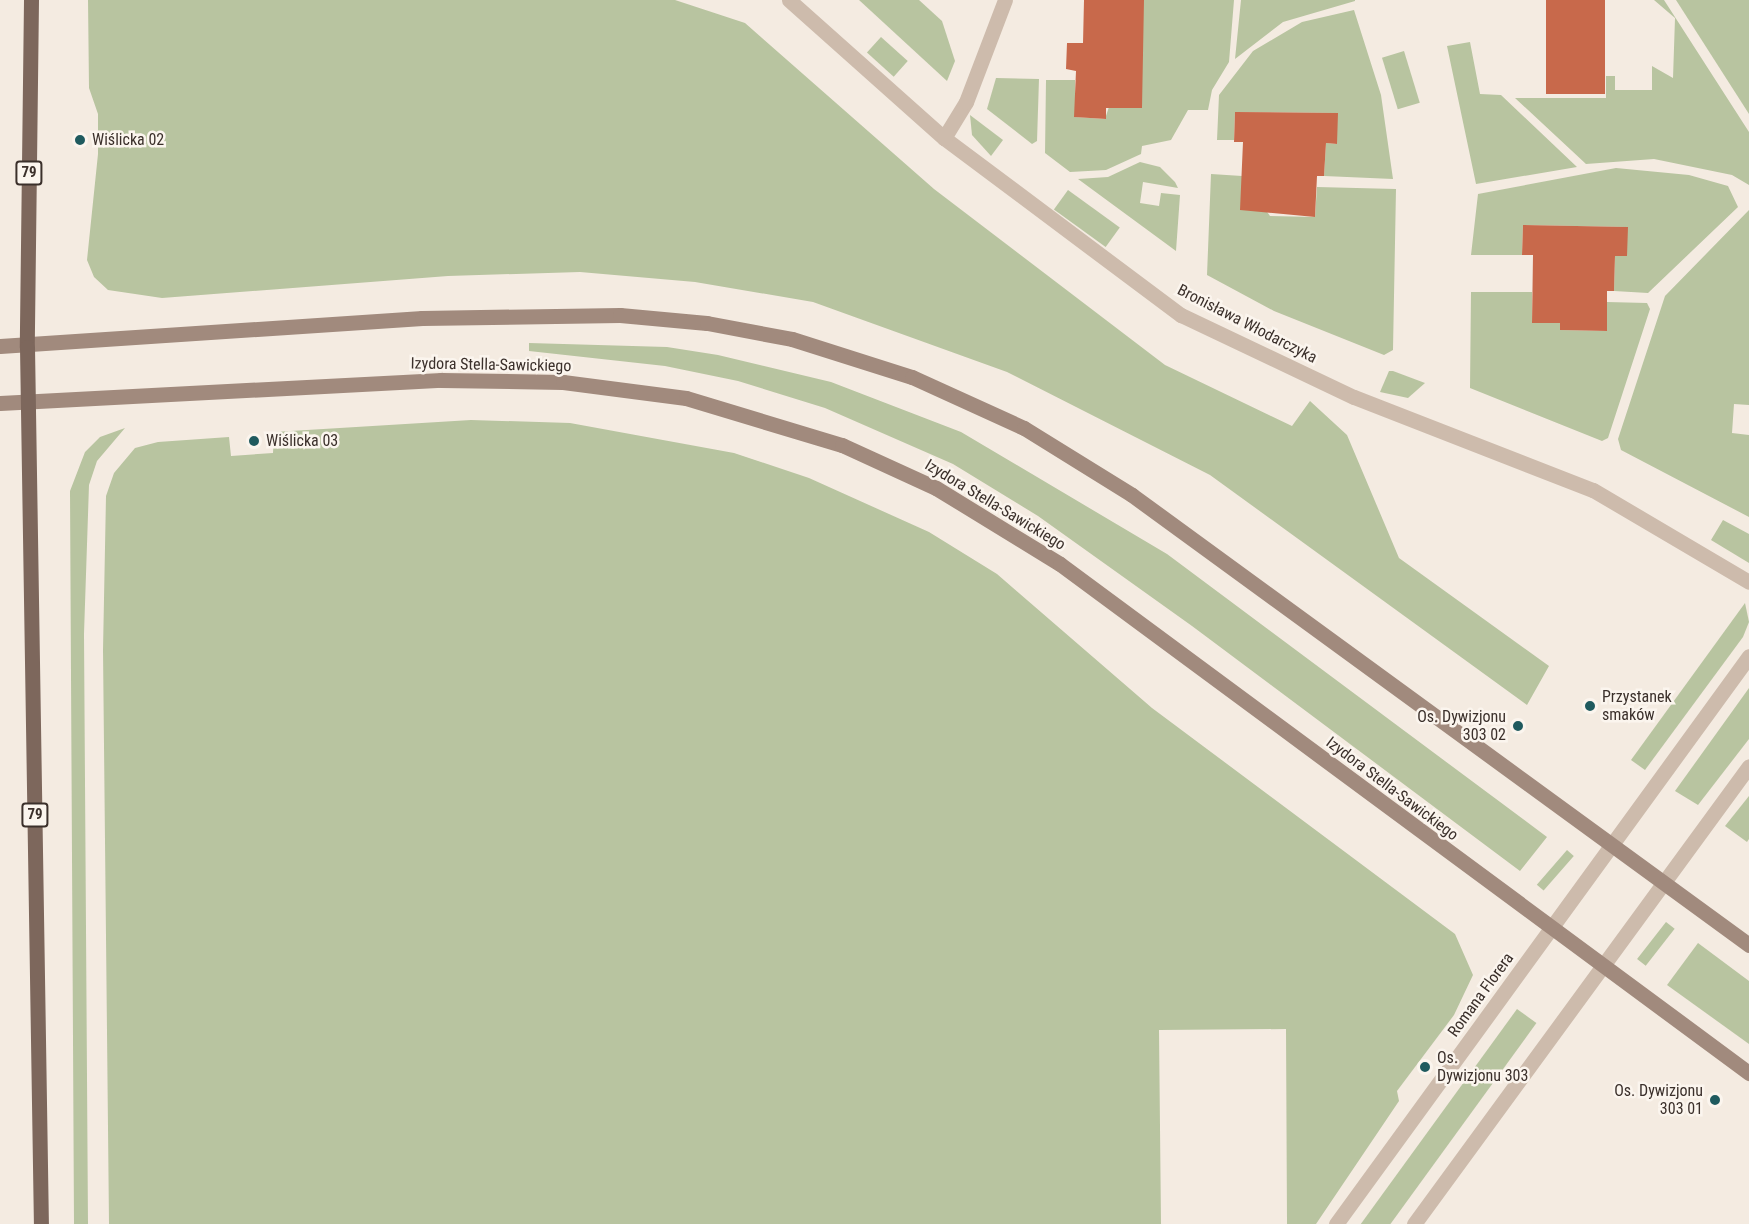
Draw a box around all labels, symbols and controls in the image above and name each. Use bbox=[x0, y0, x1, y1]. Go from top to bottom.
place label: Wiślicka 02 bbox=[92, 130, 164, 150]
marker: Wiślicka 02 bbox=[73, 133, 87, 147]
road number: 79 bbox=[14, 161, 44, 185]
street label: Bronisława Włodarczyka bbox=[1174, 280, 1320, 368]
street label: Izydora Stella-Sawickiego bbox=[411, 354, 571, 376]
place label: Wiślicka 03 bbox=[266, 431, 338, 451]
marker: Wiślicka 03 bbox=[247, 434, 261, 448]
street label: Izydora Stella-Sawickiego bbox=[921, 455, 1069, 555]
place label: Przystanek smaków bbox=[1602, 687, 1672, 725]
marker: Przystanek smaków bbox=[1583, 699, 1597, 713]
place label: Os. Dywizjonu 303 02 bbox=[1417, 707, 1506, 745]
marker: Os. Dywizjonu 303 02 bbox=[1511, 719, 1525, 733]
street label: Izydora Stella-Sawickiego bbox=[1322, 733, 1462, 845]
road number: 79 bbox=[20, 803, 50, 827]
street label: Romana Florera bbox=[1444, 949, 1518, 1041]
place label: Os. Dywizjonu 303 bbox=[1437, 1048, 1528, 1086]
marker: Os. Dywizjonu 303 bbox=[1418, 1060, 1432, 1074]
place label: Os. Dywizjonu 303 01 bbox=[1614, 1081, 1703, 1119]
marker: Os. Dywizjonu 303 01 bbox=[1708, 1093, 1722, 1107]

